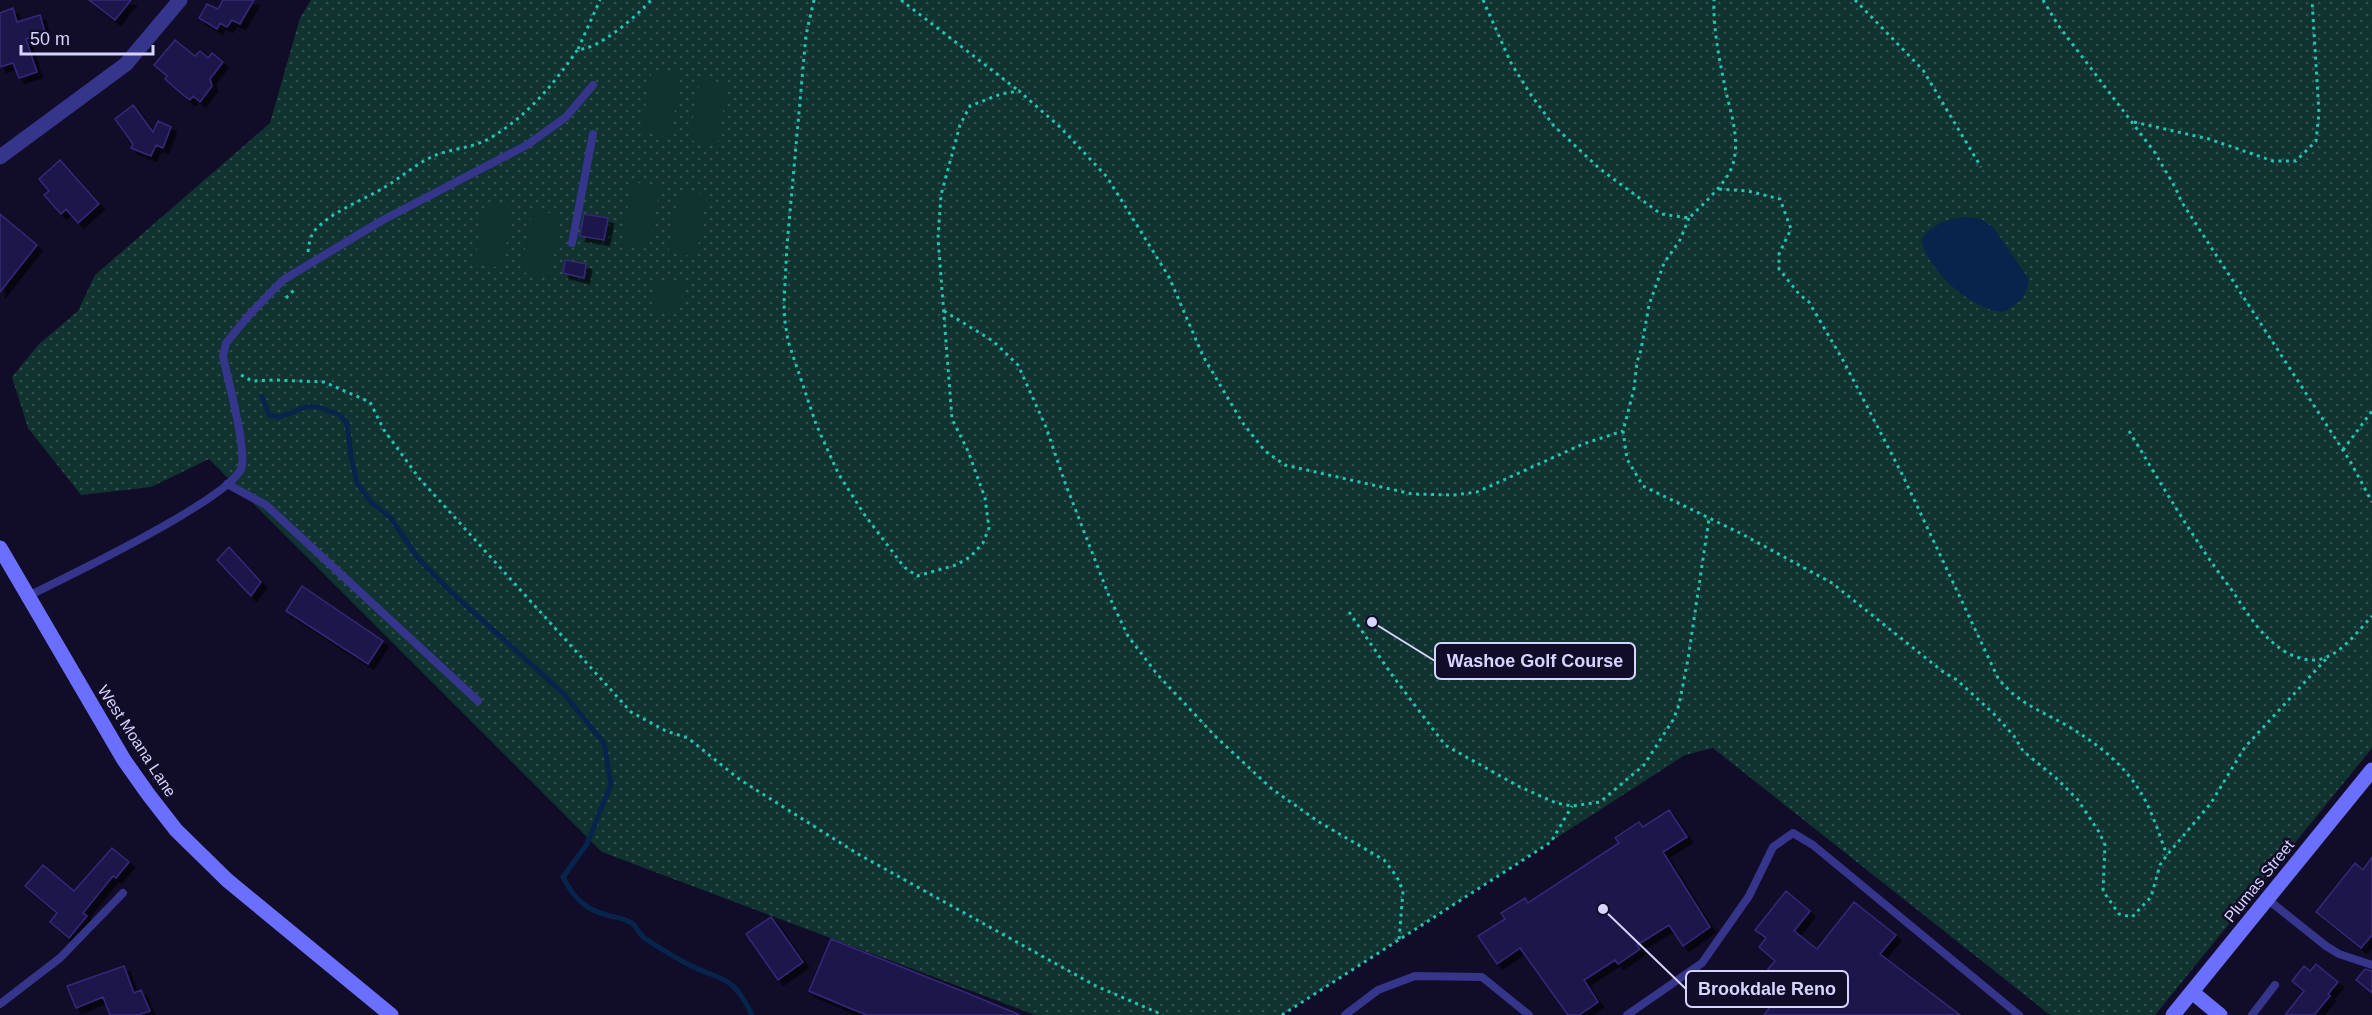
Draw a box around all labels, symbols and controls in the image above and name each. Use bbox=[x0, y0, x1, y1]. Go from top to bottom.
scale bar bbox=[21, 18, 153, 56]
text: 50 m bbox=[30, 29, 70, 49]
callout: Washoe Golf Course bbox=[1435, 643, 1635, 679]
text: Washoe Golf Course bbox=[1447, 651, 1623, 671]
street label: West Moana Lane bbox=[95, 682, 179, 800]
street label: Plumas Street bbox=[2221, 836, 2298, 925]
callout: Brookdale Reno bbox=[1686, 971, 1848, 1007]
text: Brookdale Reno bbox=[1698, 979, 1836, 999]

